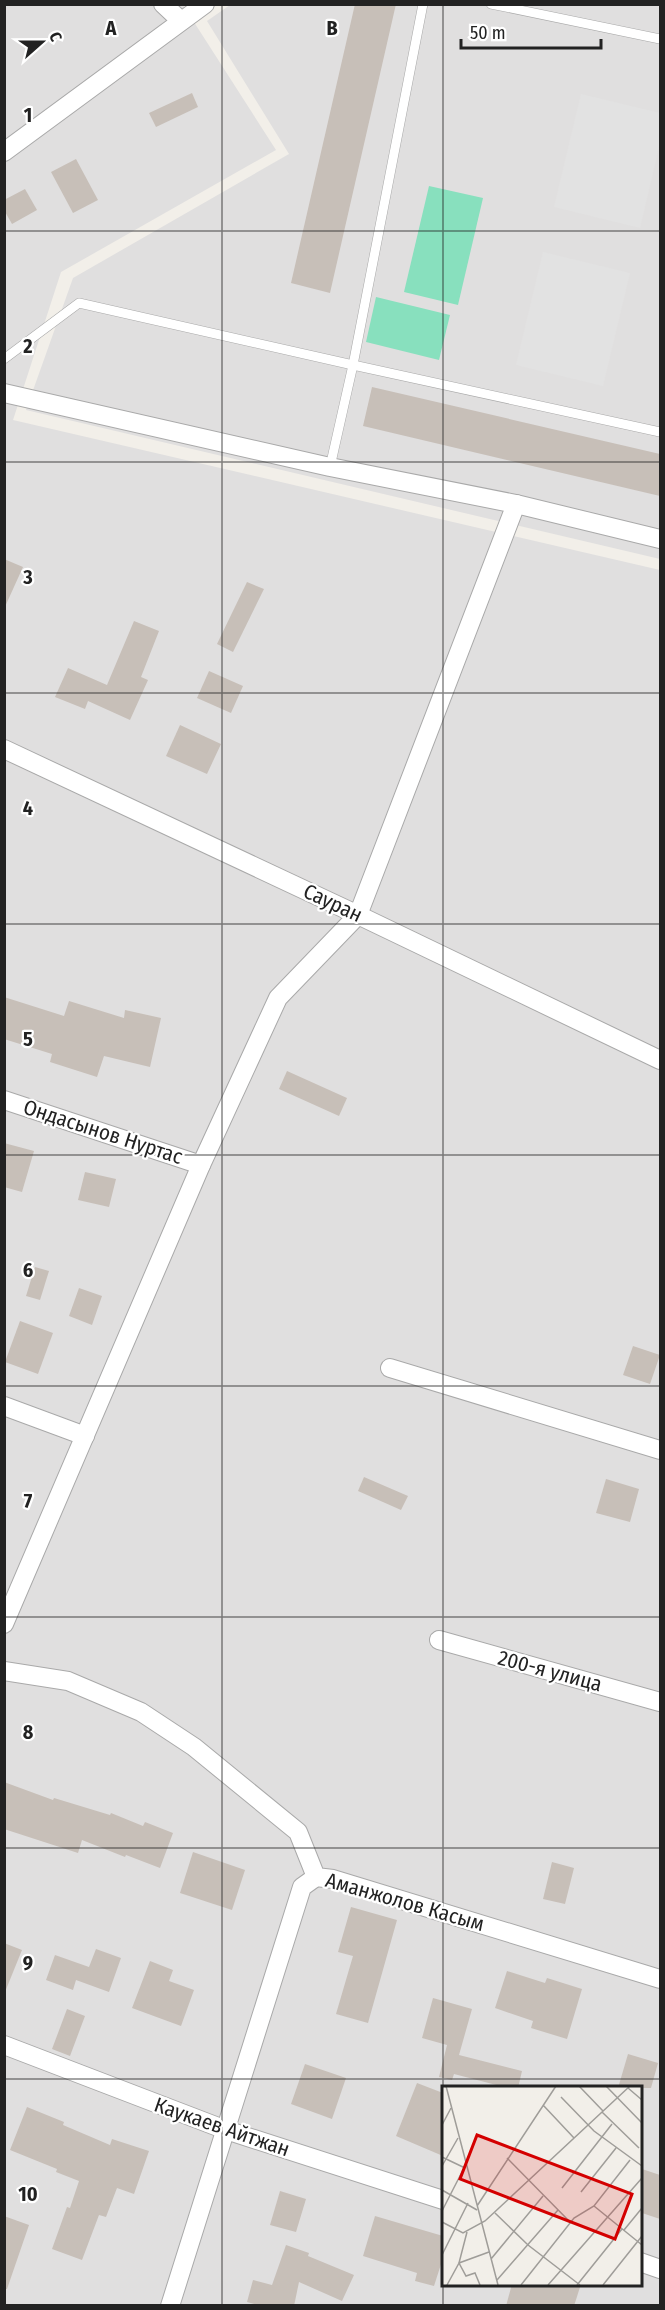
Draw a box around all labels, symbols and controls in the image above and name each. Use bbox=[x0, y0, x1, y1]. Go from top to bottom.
north arrow bbox=[12, 12, 72, 72]
scale bar bbox=[461, 12, 600, 50]
text: A bbox=[105, 16, 118, 40]
text: B bbox=[326, 16, 338, 40]
text: 50 m bbox=[470, 22, 506, 44]
text: С bbox=[45, 29, 66, 45]
text: 1 bbox=[24, 103, 32, 127]
text: 2 bbox=[22, 334, 33, 358]
text: 3 bbox=[22, 565, 33, 589]
text: 4 bbox=[23, 796, 33, 820]
street label: Сауран bbox=[299, 878, 367, 928]
text: 5 bbox=[23, 1027, 33, 1051]
street label: Ондасынов Нуртас bbox=[20, 1094, 186, 1170]
text: 6 bbox=[23, 1258, 33, 1282]
text: 7 bbox=[24, 1489, 33, 1513]
street label: 200-я улица bbox=[495, 1645, 605, 1697]
text: 8 bbox=[23, 1720, 34, 1744]
street label: Аманжолов Касым bbox=[323, 1867, 487, 1937]
text: 9 bbox=[23, 1951, 33, 1975]
inset map bbox=[442, 2086, 641, 2286]
street label: Каукаев Айтжан bbox=[151, 2092, 293, 2162]
text: 10 bbox=[18, 2182, 38, 2206]

